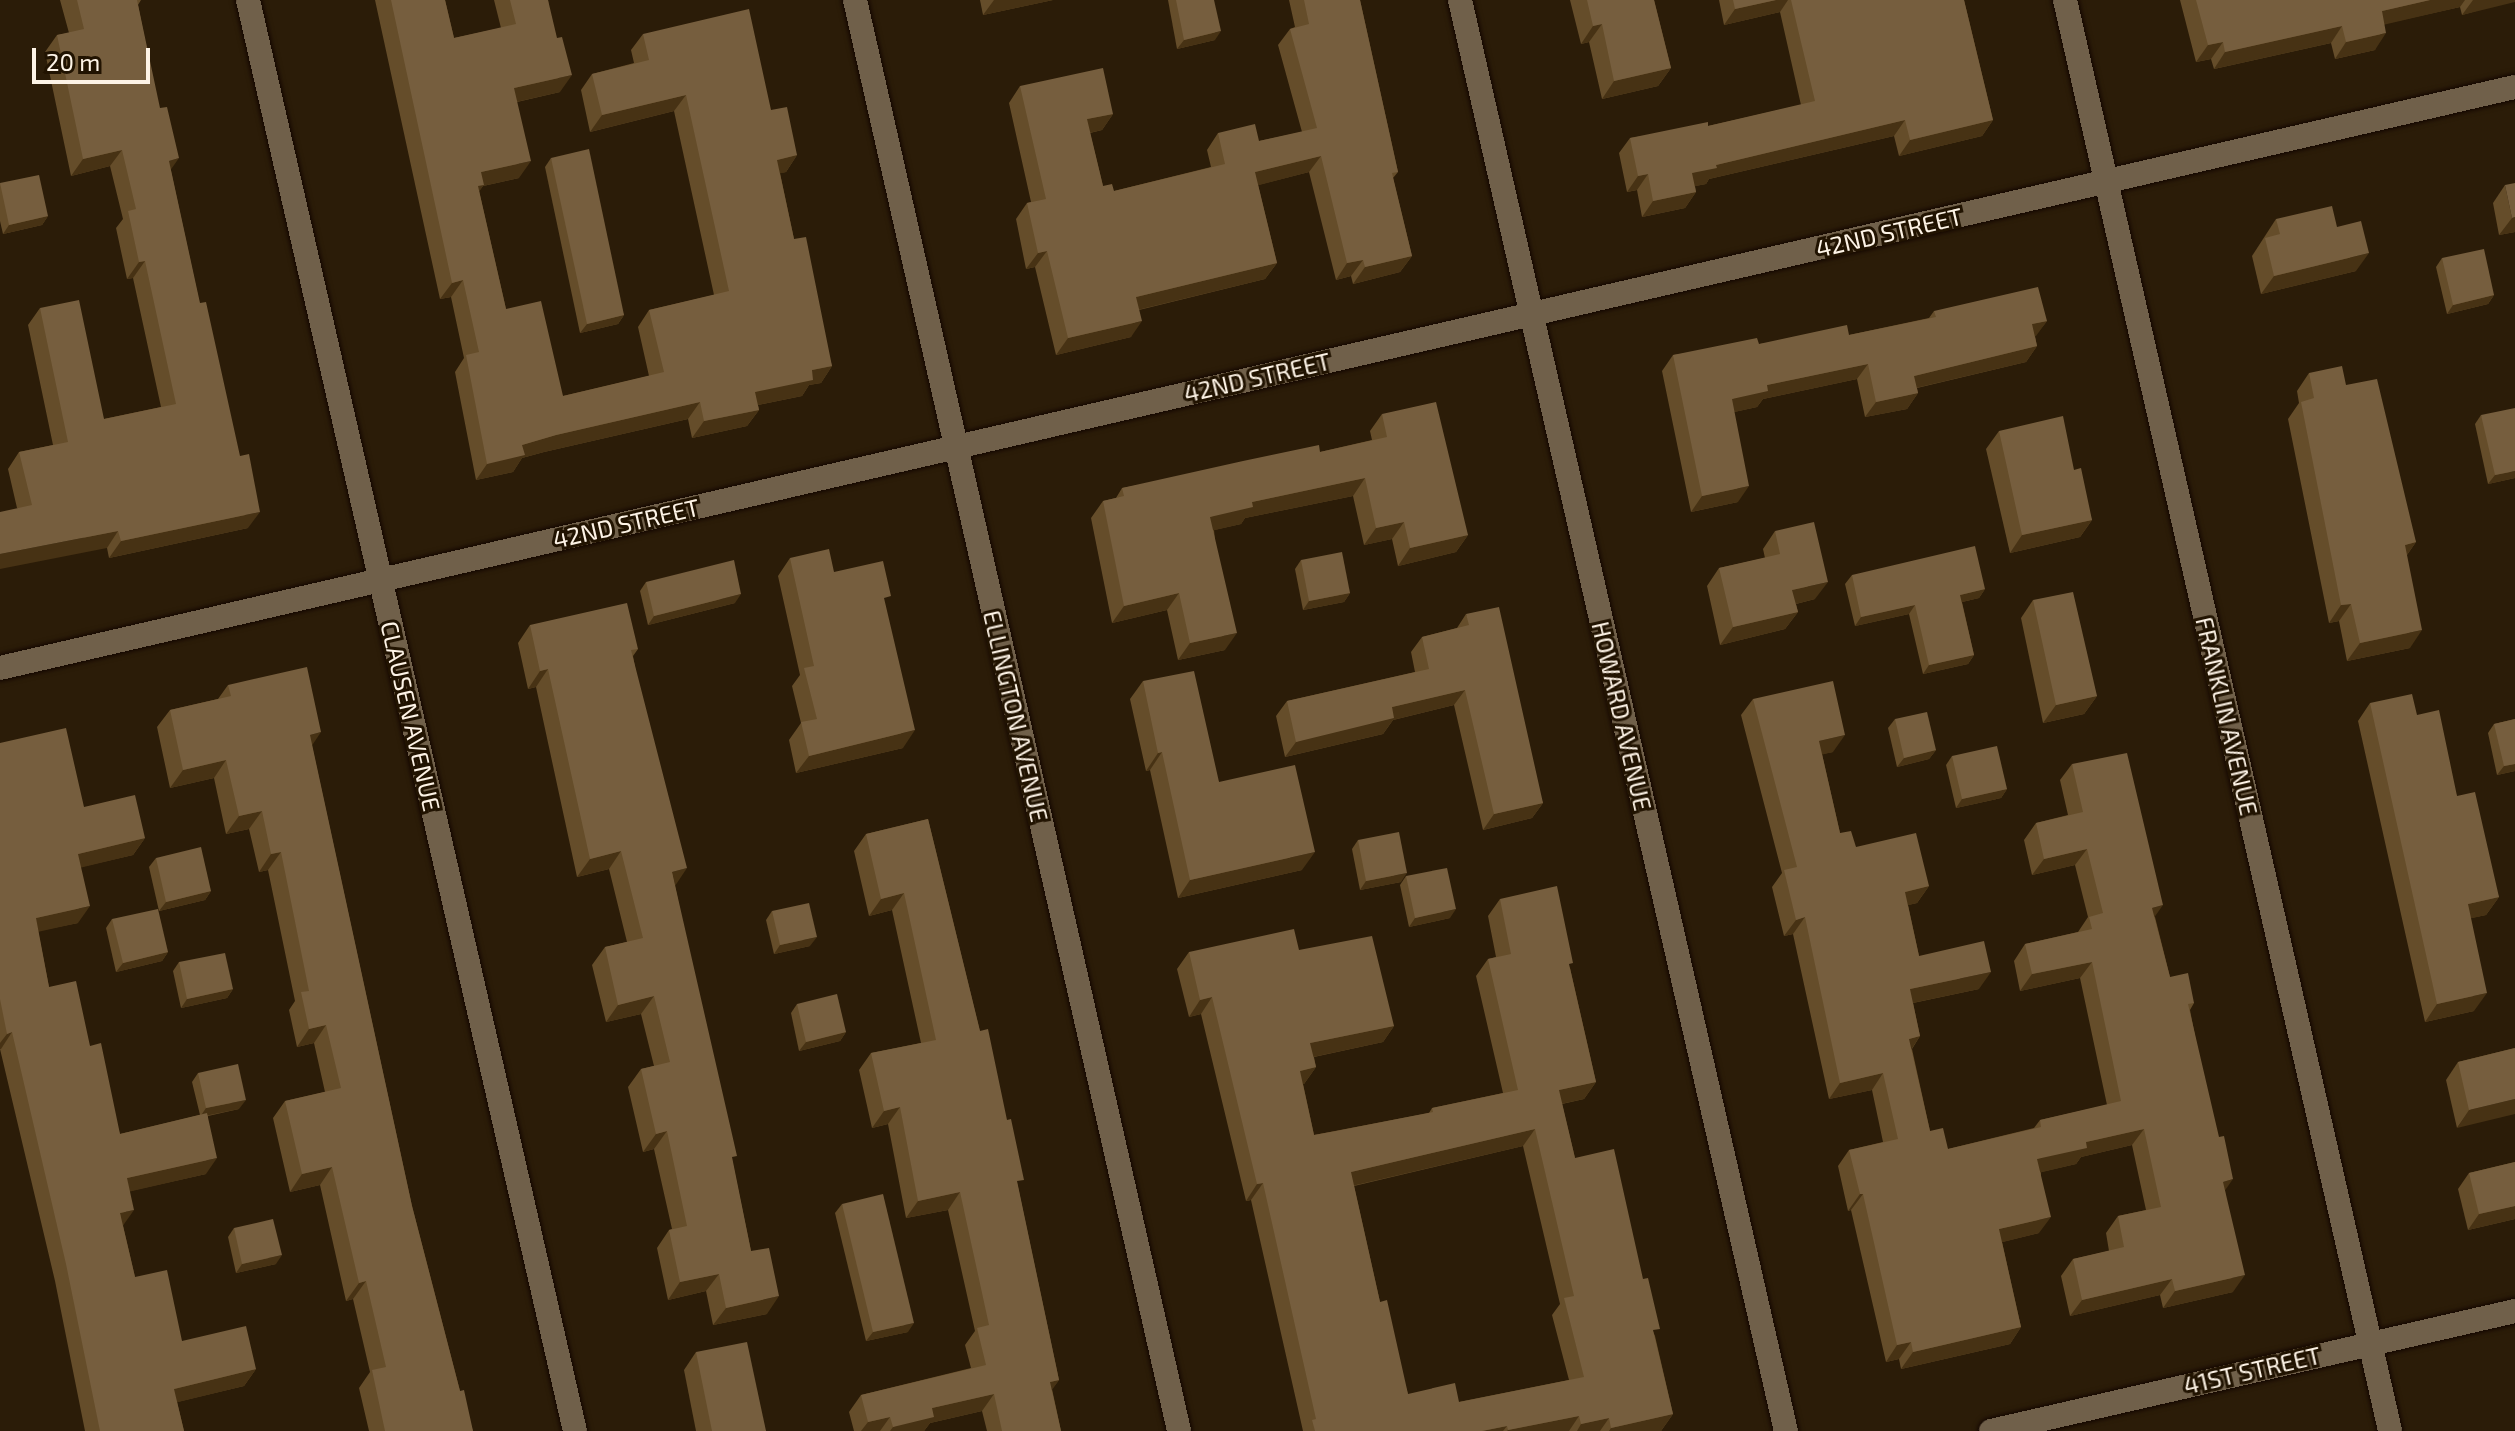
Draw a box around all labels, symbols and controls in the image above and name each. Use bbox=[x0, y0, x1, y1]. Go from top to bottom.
scale bar bbox=[36, 32, 154, 82]
text: 20 m bbox=[46, 47, 100, 76]
street label: 42ND STREET bbox=[1813, 201, 1965, 263]
street label: 42ND STREET bbox=[1181, 346, 1333, 408]
street label: 42ND STREET bbox=[550, 492, 702, 554]
street label: ELLINGTON AVENUE bbox=[978, 607, 1054, 825]
street label: FRANKLIN AVENUE bbox=[2190, 614, 2264, 818]
street label: CLAUSEN AVENUE bbox=[375, 618, 447, 814]
street label: HOWARD AVENUE bbox=[1586, 618, 1658, 814]
street label: 41ST STREET bbox=[2180, 1340, 2324, 1400]

